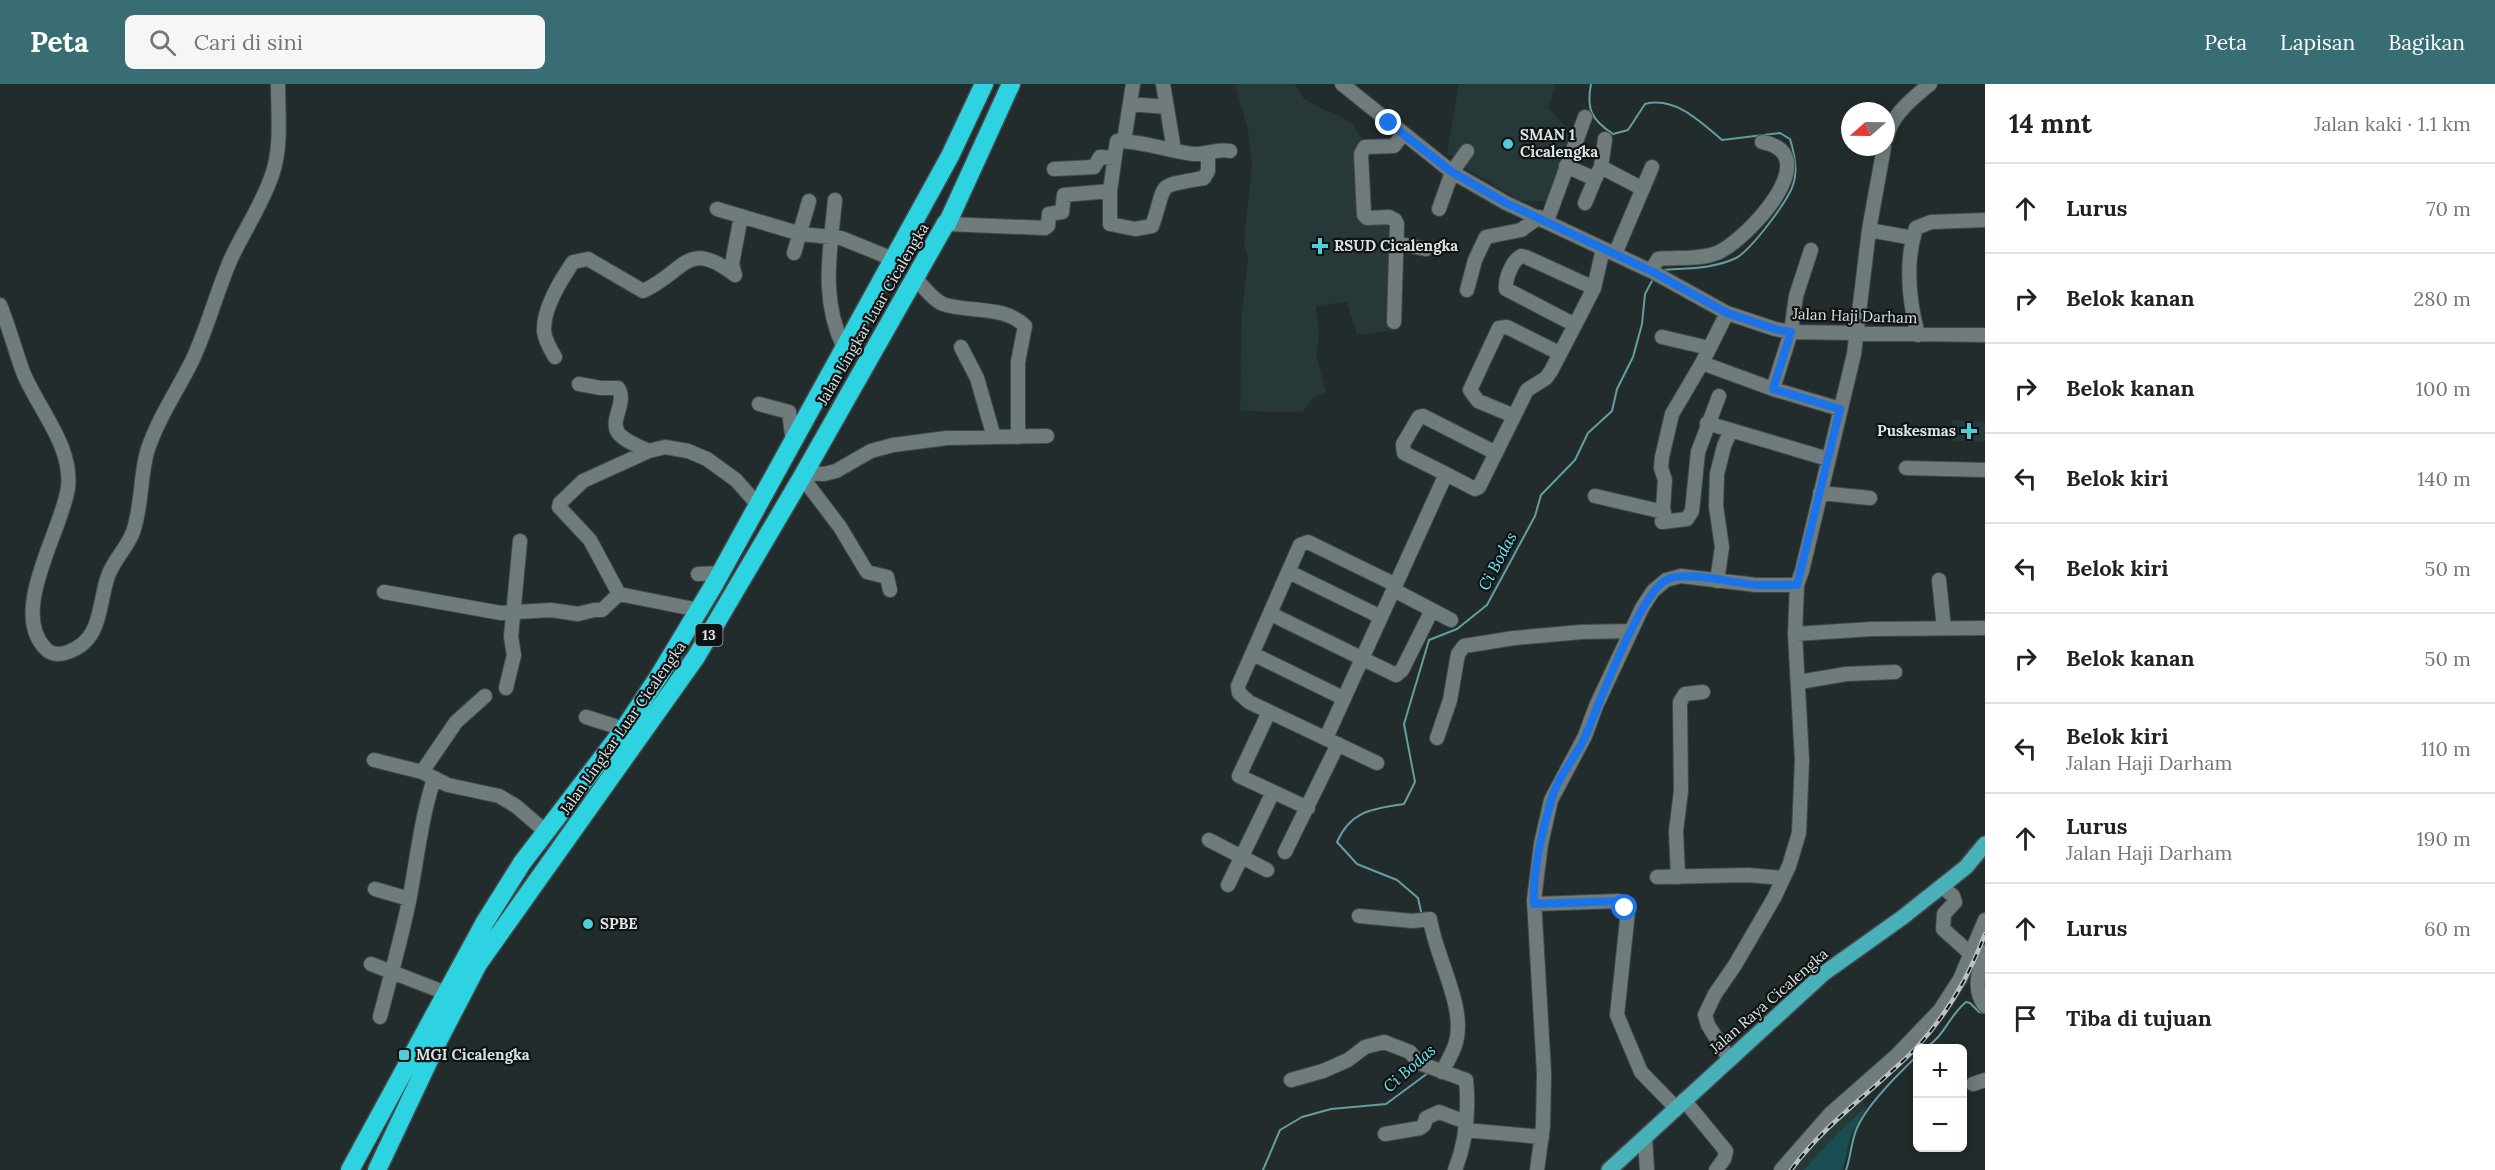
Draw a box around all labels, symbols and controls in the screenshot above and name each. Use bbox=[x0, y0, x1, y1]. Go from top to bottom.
search box bbox=[125, 15, 545, 69]
text: Peta bbox=[30, 24, 89, 60]
icon: search bbox=[146, 26, 179, 59]
text: Cari di sini bbox=[194, 28, 303, 56]
text: Peta bbox=[2204, 29, 2247, 56]
text: Lapisan bbox=[2280, 29, 2355, 56]
text: Bagikan bbox=[2388, 29, 2465, 56]
north arrow bbox=[1841, 102, 1895, 156]
text: 14 mnt bbox=[2009, 107, 2092, 140]
route end bbox=[1375, 109, 1401, 135]
text: Jalan kaki · 1.1 km bbox=[2314, 111, 2471, 136]
place label: SMAN 1 Cicalengka bbox=[1520, 125, 1598, 161]
marker: SMAN 1 Cicalengka bbox=[1501, 137, 1515, 151]
icon: ahead bbox=[2009, 192, 2042, 225]
text: Lurus bbox=[2066, 194, 2128, 222]
text: 70 m bbox=[2426, 196, 2471, 221]
street label: Jalan Lingkar Luar Cicalengka bbox=[812, 219, 933, 409]
place label: RSUD Cicalengka bbox=[1334, 236, 1458, 255]
marker: RSUD Cicalengka bbox=[1311, 237, 1329, 255]
icon: right bbox=[2009, 282, 2042, 315]
text: Belok kanan bbox=[2066, 284, 2195, 312]
text: 280 m bbox=[2413, 286, 2471, 311]
street label: Jalan Haji Darham bbox=[1791, 304, 1918, 327]
icon: right bbox=[2009, 372, 2042, 405]
text: Belok kanan bbox=[2066, 374, 2195, 402]
text: 100 m bbox=[2416, 376, 2471, 401]
place label: Puskesmas bbox=[1877, 421, 1956, 440]
marker: Puskesmas bbox=[1960, 422, 1978, 440]
icon: left bbox=[2009, 462, 2042, 495]
text: Belok kiri bbox=[2066, 464, 2168, 492]
text: 140 m bbox=[2417, 466, 2471, 491]
water label: Ci Bodas bbox=[1473, 528, 1521, 594]
icon: left bbox=[2009, 552, 2042, 585]
text: Belok kiri bbox=[2066, 554, 2168, 582]
text: 50 m bbox=[2425, 556, 2471, 581]
road number: 13 bbox=[696, 624, 722, 646]
street label: Jalan Lingkar Luar Cicalengka bbox=[555, 637, 690, 819]
icon: right bbox=[2009, 642, 2042, 675]
text: Belok kanan bbox=[2066, 644, 2195, 672]
text: 50 m bbox=[2425, 646, 2471, 671]
text: Belok kiri bbox=[2066, 722, 2168, 750]
icon: left bbox=[2009, 732, 2042, 765]
text: 110 m bbox=[2421, 736, 2471, 761]
text: Jalan Haji Darham bbox=[2066, 750, 2232, 775]
text: Lurus bbox=[2066, 812, 2128, 840]
icon: ahead bbox=[2009, 822, 2042, 855]
text: 190 m bbox=[2417, 826, 2471, 851]
text: Jalan Haji Darham bbox=[2066, 840, 2232, 865]
route start bbox=[1611, 894, 1637, 920]
icon: ahead bbox=[2009, 912, 2042, 945]
place label: SPBE bbox=[600, 914, 638, 933]
text: Lurus bbox=[2066, 914, 2128, 942]
text: 60 m bbox=[2424, 916, 2471, 941]
marker: SPBE bbox=[581, 917, 595, 931]
street label: Jalan Raya Cicalengka bbox=[1705, 944, 1832, 1058]
icon: arrive bbox=[2009, 1002, 2042, 1035]
text: Tiba di tujuan bbox=[2066, 1004, 2212, 1032]
water label: Ci Bodas bbox=[1379, 1040, 1439, 1096]
map controls bbox=[1913, 1044, 1967, 1152]
button: + bbox=[1913, 1044, 1967, 1098]
place label: MGI Cicalengka bbox=[416, 1045, 530, 1064]
marker: MGI Cicalengka bbox=[397, 1048, 411, 1062]
button: − bbox=[1913, 1098, 1967, 1152]

